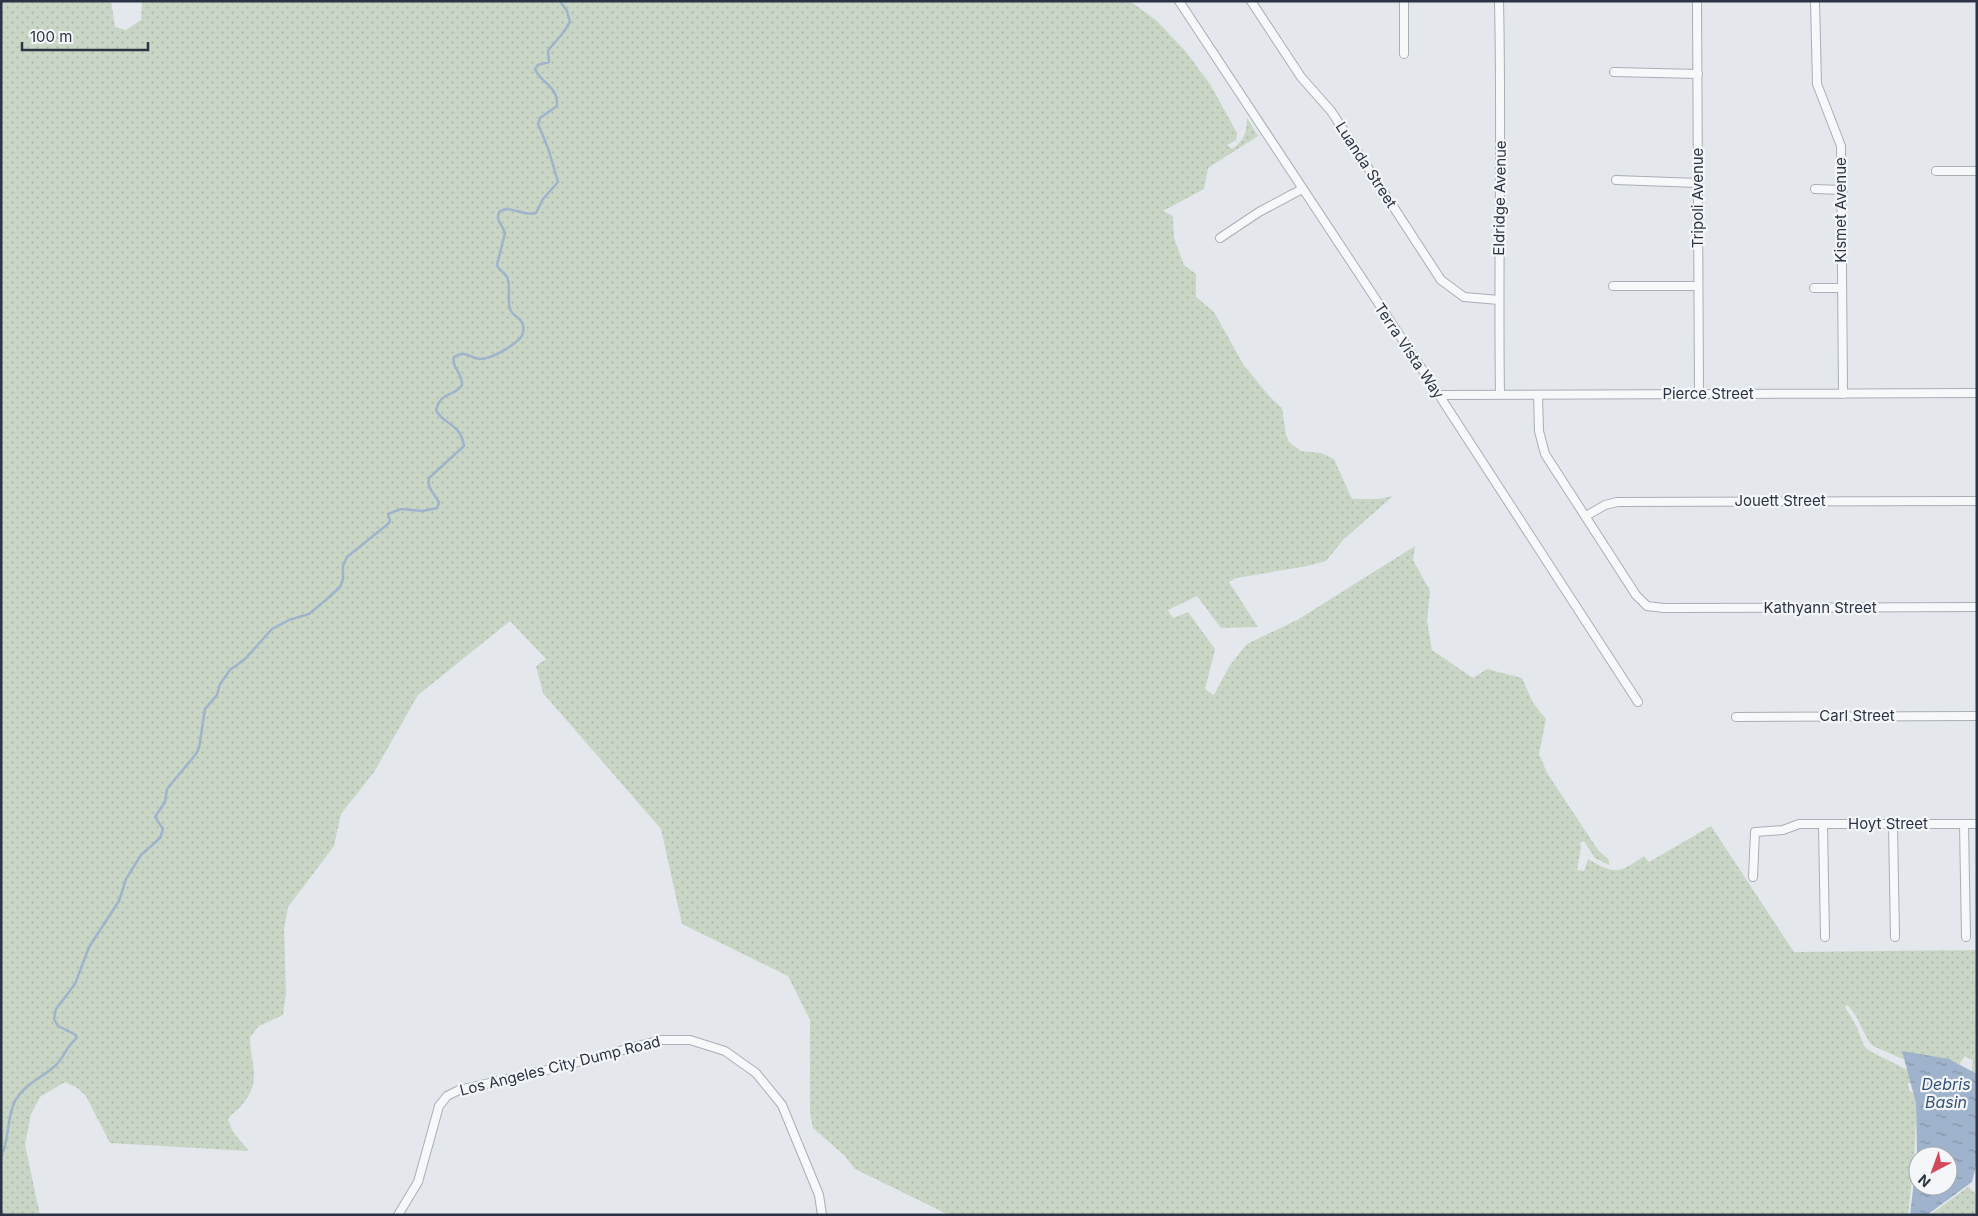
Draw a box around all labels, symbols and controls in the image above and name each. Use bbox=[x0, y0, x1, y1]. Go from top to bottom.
scale bar bbox=[22, 20, 149, 52]
text: 100 m bbox=[30, 27, 72, 46]
street label: Luanda Street bbox=[1332, 118, 1401, 211]
street label: Eldridge Avenue bbox=[1489, 140, 1510, 256]
street label: Tripoli Avenue bbox=[1688, 148, 1707, 248]
street label: Kismet Avenue bbox=[1831, 157, 1850, 263]
street label: Terra Vista Way bbox=[1370, 299, 1449, 403]
street label: Pierce Street bbox=[1662, 384, 1754, 403]
street label: Jouett Street bbox=[1734, 491, 1826, 510]
street label: Kathyann Street bbox=[1763, 598, 1877, 617]
street label: Carl Street bbox=[1819, 706, 1895, 725]
street label: Hoyt Street bbox=[1848, 814, 1928, 833]
street label: Los Angeles City Dump Road bbox=[458, 1031, 662, 1100]
water label: Debris Basin bbox=[1921, 1074, 1971, 1112]
north arrow bbox=[1908, 1146, 1958, 1196]
text: N bbox=[1915, 1171, 1934, 1191]

